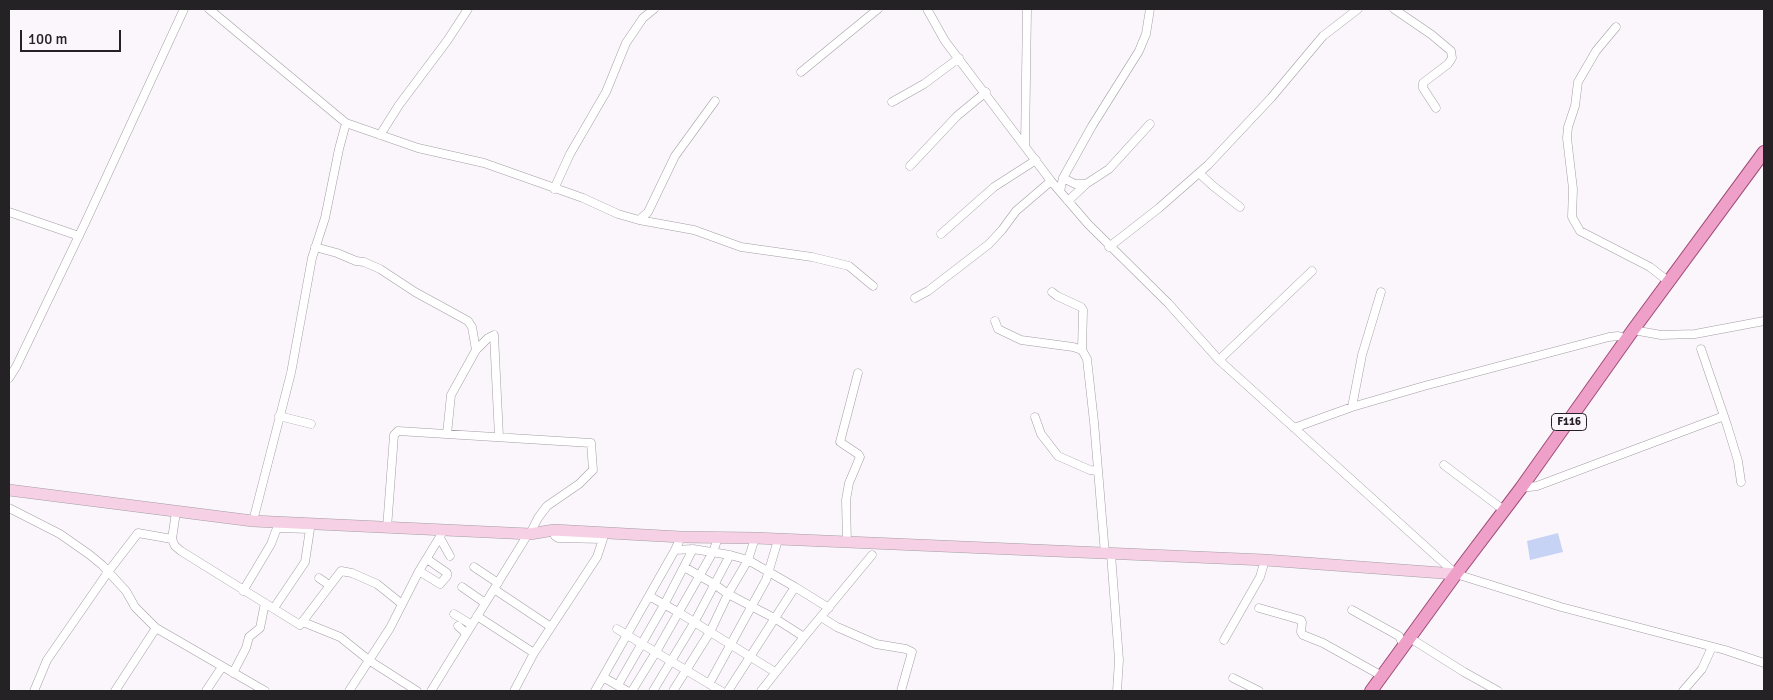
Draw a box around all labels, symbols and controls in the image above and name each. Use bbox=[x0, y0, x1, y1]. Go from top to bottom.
scale bar bbox=[22, 20, 124, 52]
text: 100 m bbox=[28, 30, 68, 48]
road number: F116 bbox=[1552, 414, 1586, 431]

